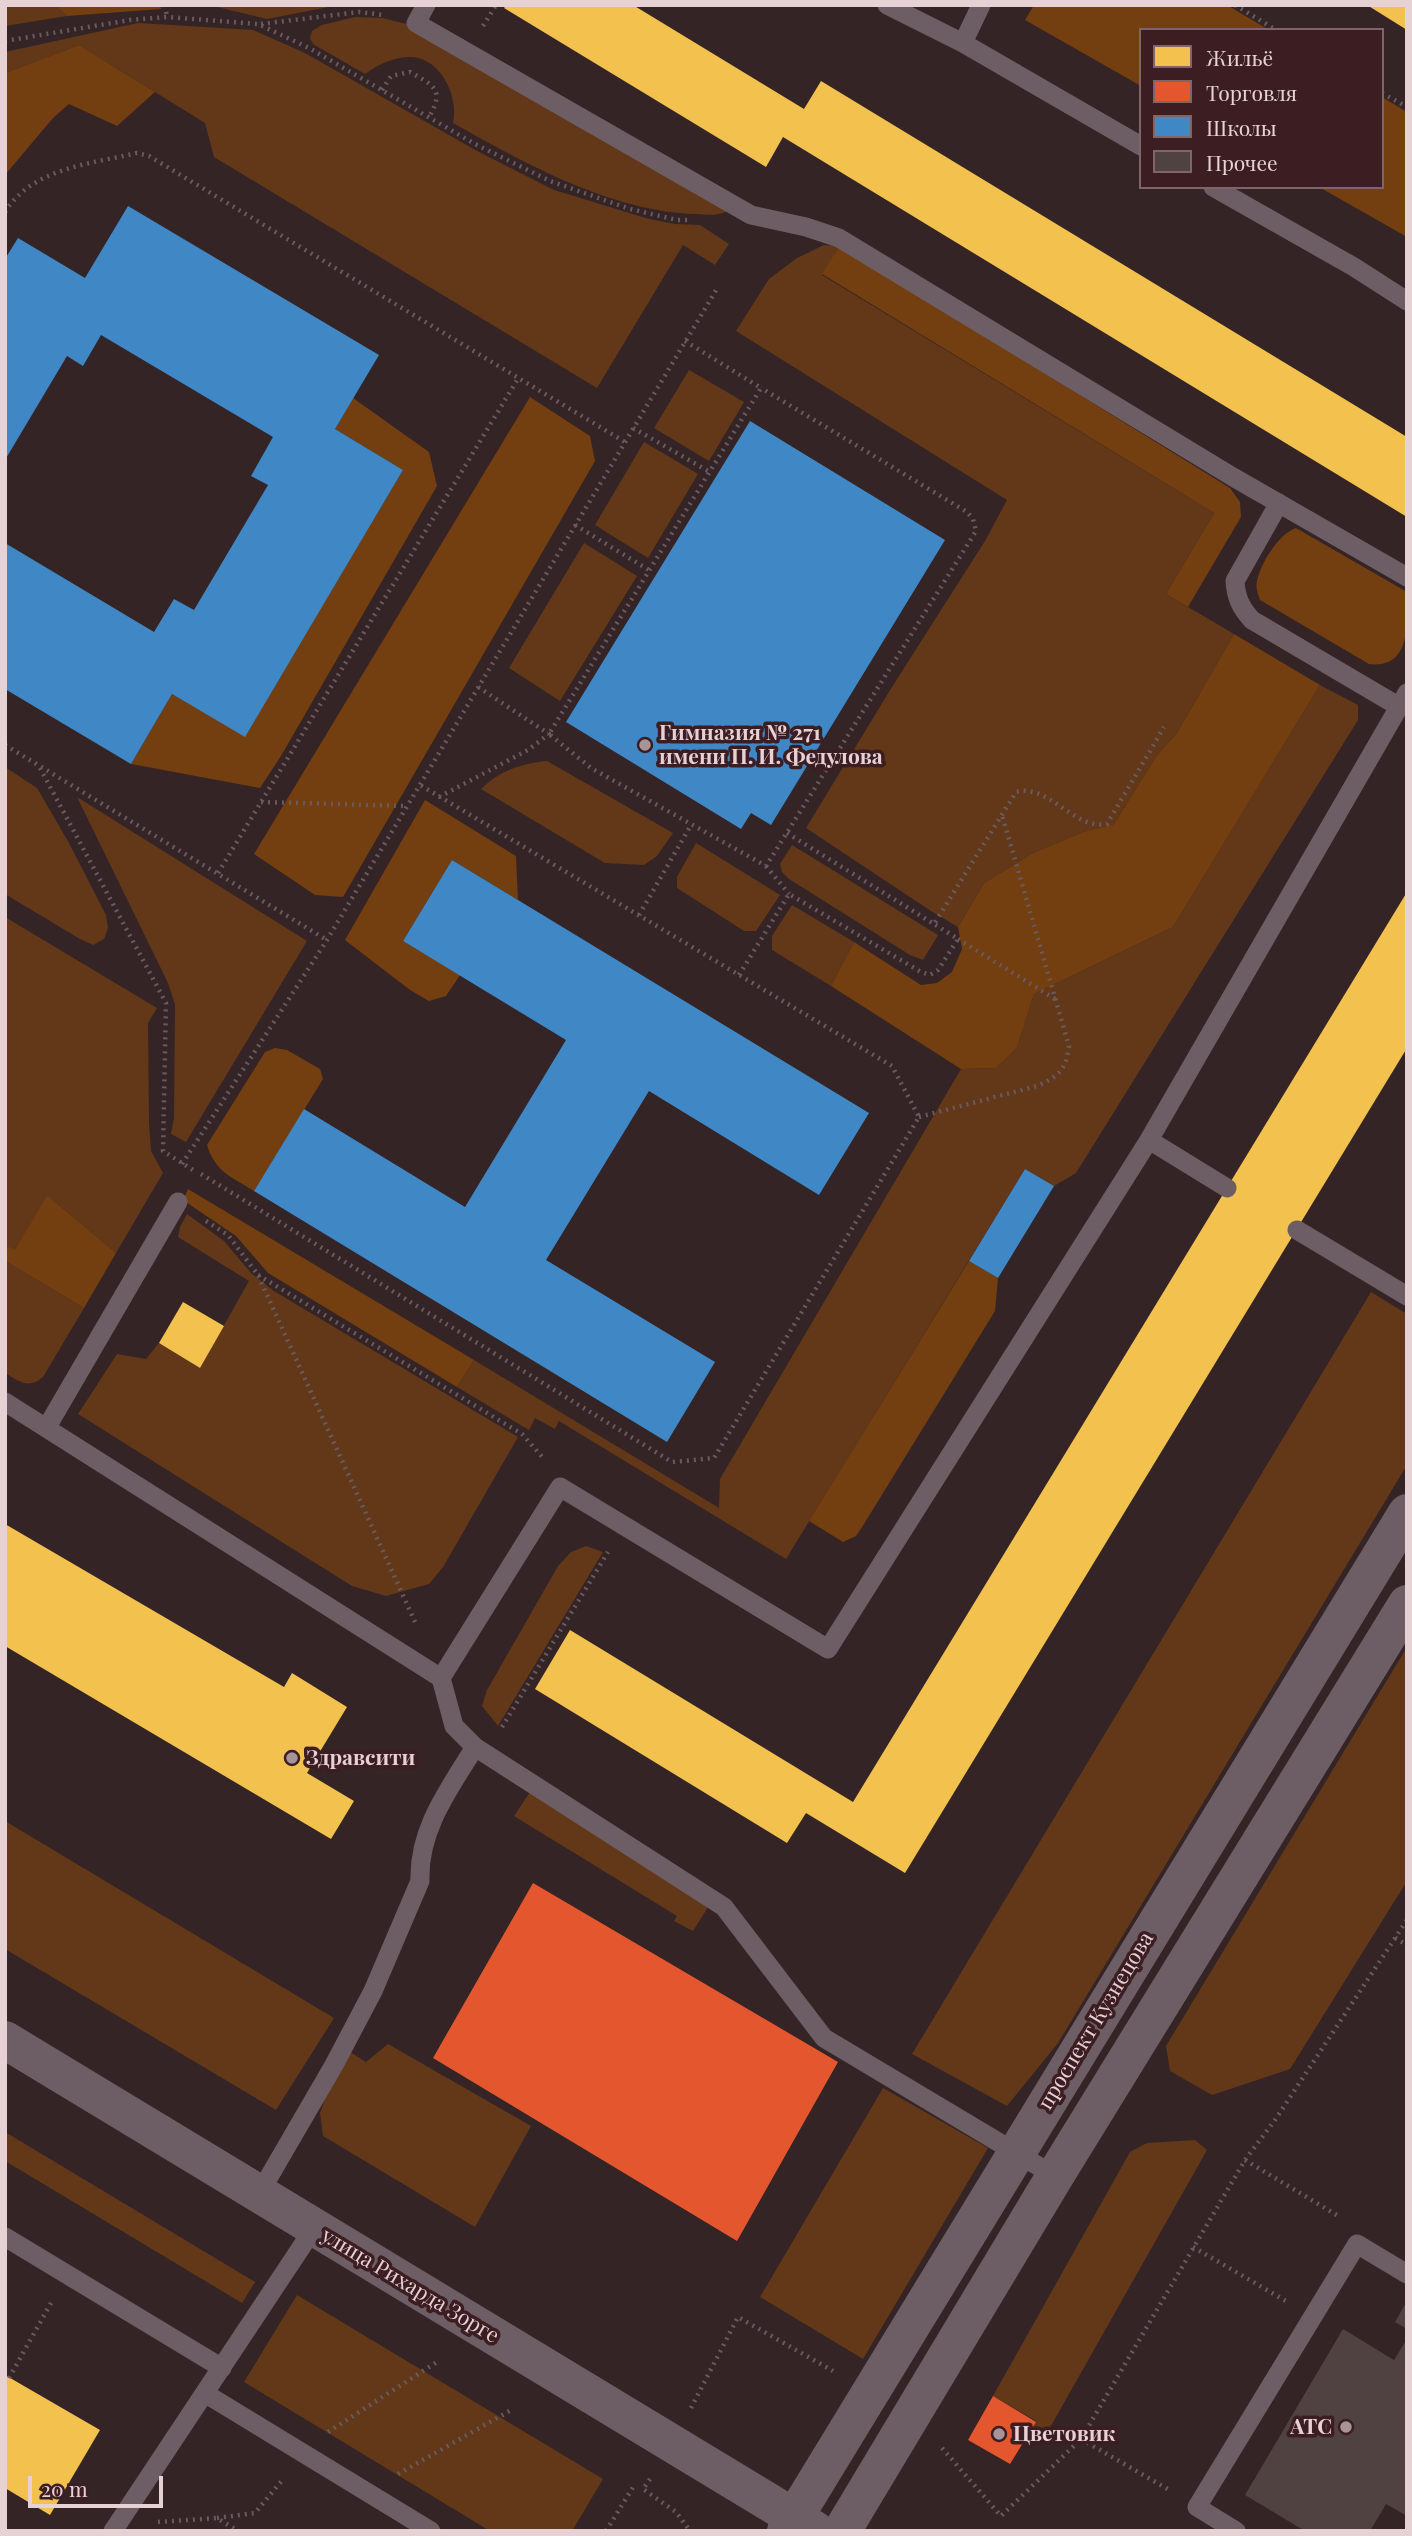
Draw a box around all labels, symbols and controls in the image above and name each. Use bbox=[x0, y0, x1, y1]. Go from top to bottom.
legend bbox=[1139, 28, 1384, 189]
text: Жильё bbox=[1206, 43, 1273, 71]
text: Торговля bbox=[1206, 78, 1297, 106]
text: Школы bbox=[1206, 113, 1277, 141]
text: Прочее bbox=[1206, 148, 1278, 176]
place label: Гимназия № 271 имени П. И. Федулова bbox=[659, 720, 883, 770]
marker: Гимназия № 271 имени П. И. Федулова bbox=[637, 737, 653, 753]
place label: Здравсити bbox=[306, 1745, 415, 1771]
marker: Здравсити bbox=[284, 1750, 300, 1766]
street label: проспект Кузнецова bbox=[1033, 1928, 1159, 2114]
street label: улица Рихарда Зорге bbox=[317, 2223, 503, 2349]
place label: АТС bbox=[1290, 2414, 1332, 2440]
marker: АТС bbox=[1338, 2419, 1354, 2435]
place label: Цветовик bbox=[1013, 2421, 1115, 2447]
marker: Цветовик bbox=[991, 2426, 1007, 2442]
scale bar bbox=[32, 2462, 166, 2506]
text: 20 m bbox=[41, 2474, 88, 2502]

